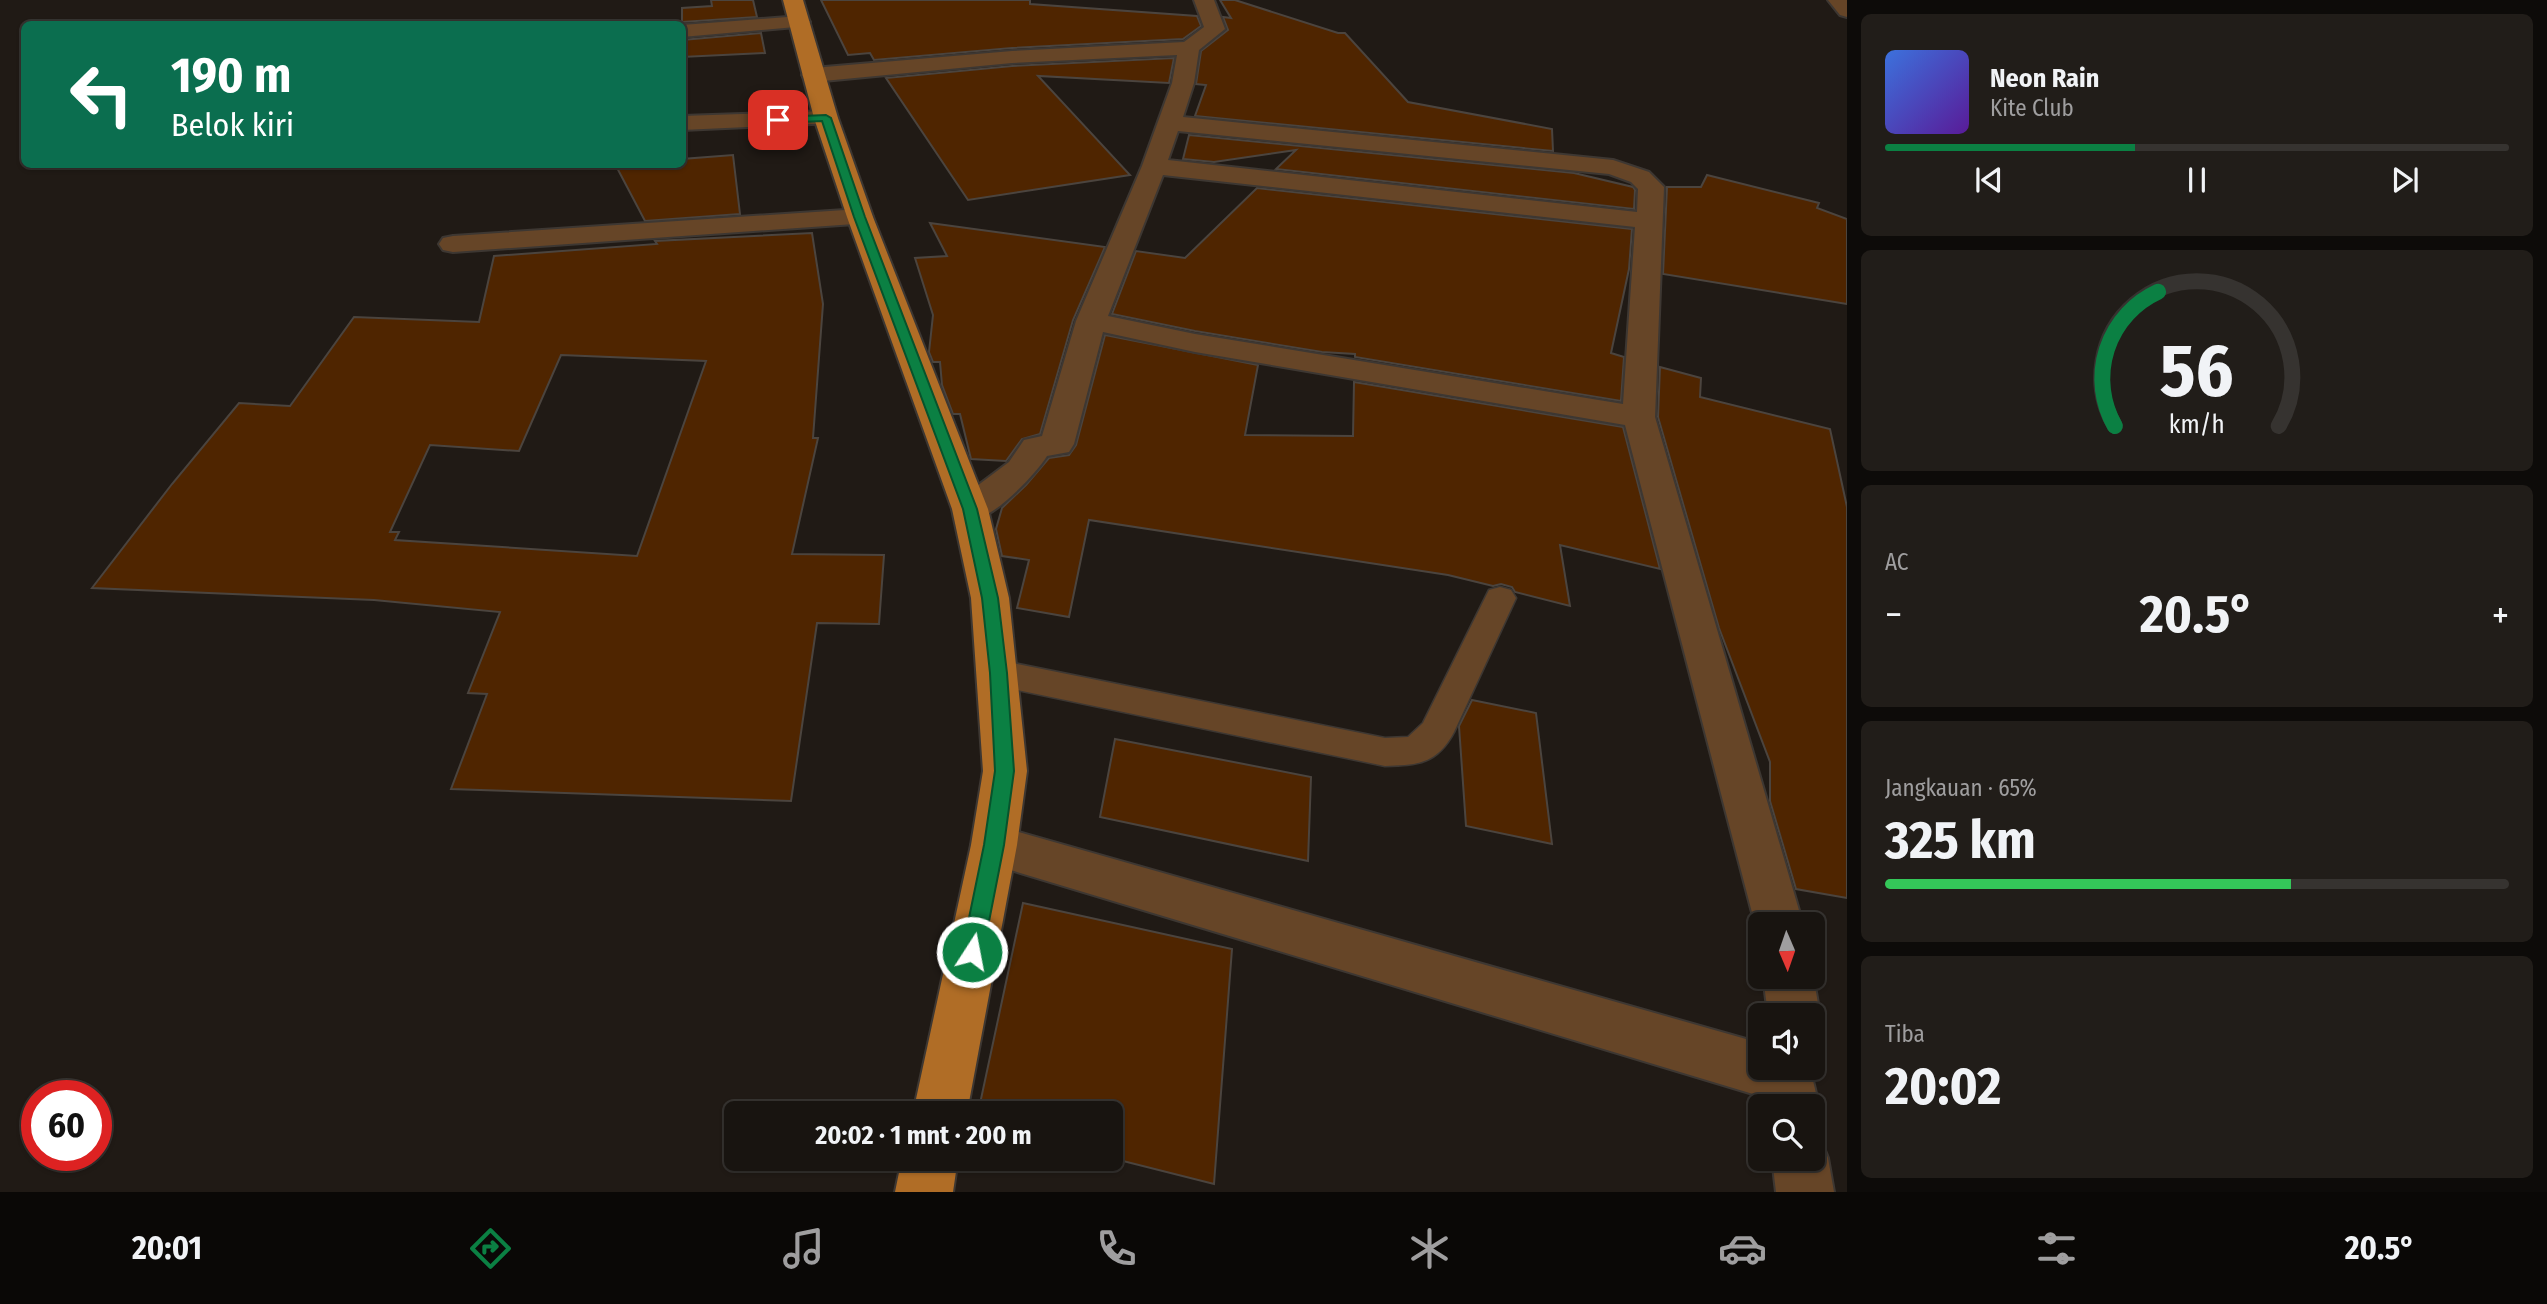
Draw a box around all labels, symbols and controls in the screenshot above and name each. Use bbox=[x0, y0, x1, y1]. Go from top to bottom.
text: 190 m bbox=[171, 46, 291, 105]
icon: left bbox=[56, 49, 147, 140]
text: Neon Rain bbox=[1990, 63, 2099, 94]
pin bbox=[748, 90, 808, 150]
text: Kite Club bbox=[1990, 94, 2074, 122]
icon: arrive bbox=[759, 101, 797, 139]
text: Belok kiri bbox=[171, 106, 294, 144]
icon: previous bbox=[1970, 161, 2008, 199]
icon: pause bbox=[2178, 161, 2216, 199]
icon: next bbox=[2386, 161, 2424, 199]
text: 56 bbox=[2160, 329, 2234, 416]
text: km/h bbox=[2169, 410, 2225, 440]
text: AC bbox=[1885, 548, 1909, 576]
text: 20.5° bbox=[2140, 583, 2254, 646]
text: − bbox=[1885, 592, 1902, 638]
text: + bbox=[2492, 592, 2509, 638]
text: Jangkauan · 65% bbox=[1885, 774, 2037, 802]
text: 325 km bbox=[1885, 809, 2036, 872]
north arrow bbox=[1748, 912, 1825, 989]
map controls bbox=[1748, 912, 1825, 1171]
position arrow bbox=[935, 915, 1009, 989]
button: sound bbox=[1748, 1003, 1825, 1080]
text: Tiba bbox=[1885, 1020, 1925, 1048]
text: 20:02 bbox=[1885, 1055, 2001, 1118]
speed limit sign: 60 bbox=[21, 1080, 112, 1171]
button: search bbox=[1748, 1094, 1825, 1171]
text: 20:02 · 1 mnt · 200 m bbox=[815, 1120, 1032, 1151]
icon: directions bbox=[466, 1224, 515, 1273]
icon: music bbox=[779, 1224, 828, 1273]
icon: phone bbox=[1092, 1224, 1141, 1273]
icon: climate bbox=[1405, 1224, 1454, 1273]
icon: car bbox=[1718, 1224, 1767, 1273]
icon: filters bbox=[2032, 1224, 2081, 1273]
text: 20:01 bbox=[132, 1229, 202, 1267]
text: 20.5° bbox=[2345, 1229, 2415, 1267]

